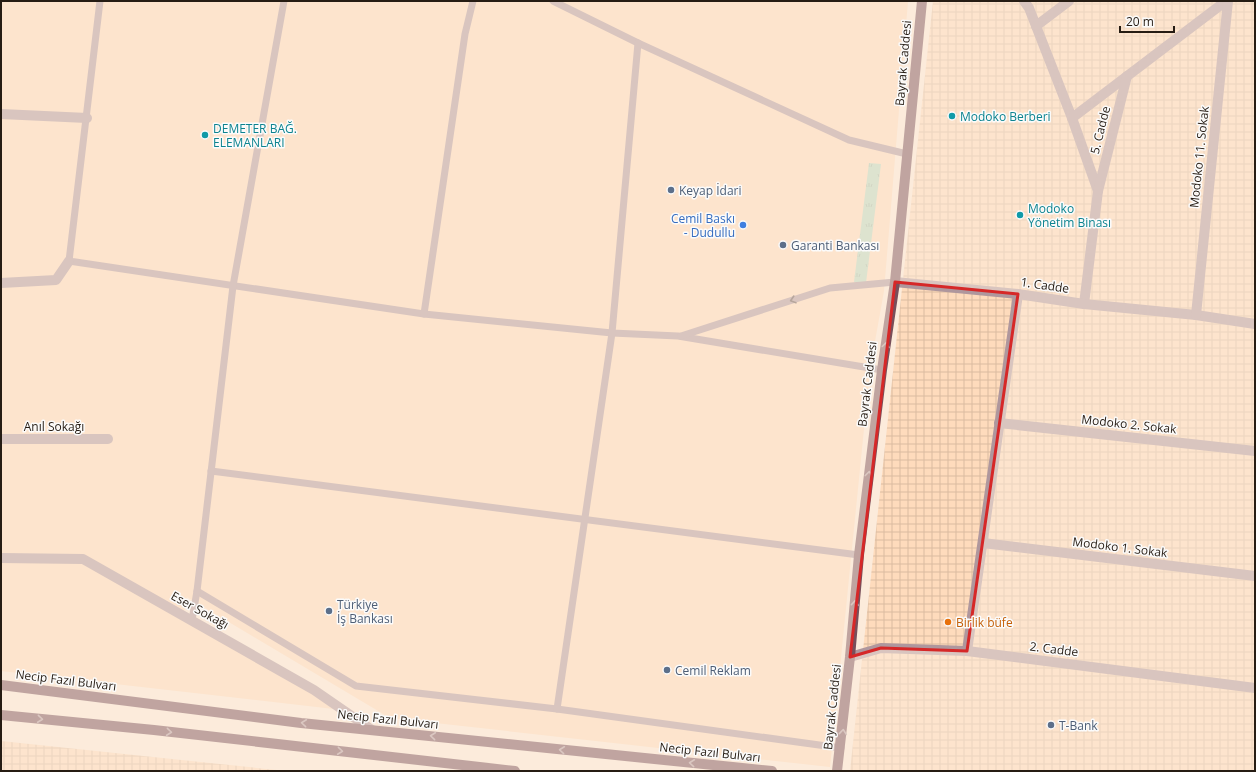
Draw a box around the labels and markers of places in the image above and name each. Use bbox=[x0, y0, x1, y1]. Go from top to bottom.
place label: Modoko Berberi bbox=[960, 108, 1051, 125]
marker: Modoko Berberi bbox=[947, 111, 957, 121]
place label: DEMETER BAĞ. ELEMANLARI bbox=[213, 120, 297, 151]
marker: DEMETER BAĞ. ELEMANLARI bbox=[200, 130, 210, 140]
place label: Keyap İdari bbox=[679, 182, 742, 199]
marker: Keyap İdari bbox=[666, 185, 676, 195]
place label: Modoko Yönetim Binası bbox=[1028, 200, 1111, 231]
place label: Cemil Baskı - Dudullu bbox=[671, 210, 735, 241]
marker: Modoko Yönetim Binası bbox=[1015, 210, 1025, 220]
marker: Cemil Baskı - Dudullu bbox=[738, 220, 748, 230]
place label: Garanti Bankası bbox=[791, 237, 879, 254]
marker: Garanti Bankası bbox=[778, 240, 788, 250]
place label: Türkiye İş Bankası bbox=[337, 596, 393, 627]
marker: Türkiye İş Bankası bbox=[324, 606, 334, 616]
place label: Birlik büfe bbox=[956, 614, 1013, 631]
marker: Birlik büfe bbox=[943, 617, 953, 627]
place label: Cemil Reklam bbox=[675, 662, 751, 679]
marker: Cemil Reklam bbox=[662, 665, 672, 675]
place label: T-Bank bbox=[1059, 717, 1098, 734]
marker: T-Bank bbox=[1046, 720, 1056, 730]

